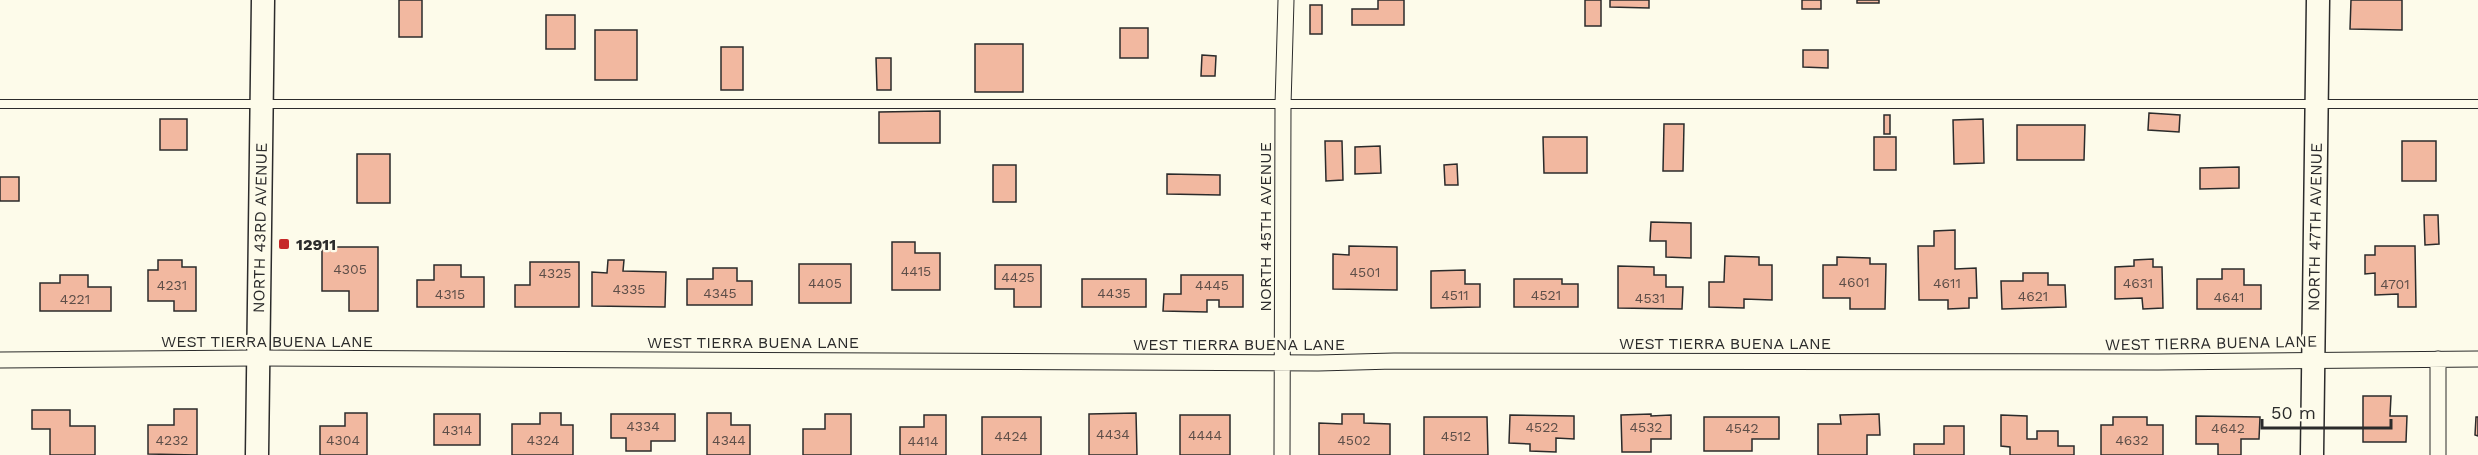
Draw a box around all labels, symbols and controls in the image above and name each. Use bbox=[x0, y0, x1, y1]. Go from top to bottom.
street label: NORTH 45TH AVENUE bbox=[1256, 142, 1275, 312]
street label: NORTH 43RD AVENUE bbox=[249, 143, 271, 313]
street label: NORTH 47TH AVENUE bbox=[2304, 143, 2326, 311]
place label: 12911 bbox=[296, 235, 336, 254]
marker: 12911 bbox=[277, 237, 291, 251]
house number: 4305 bbox=[333, 261, 367, 277]
house number: 4415 bbox=[901, 263, 931, 279]
house number: 4501 bbox=[1350, 264, 1380, 280]
house number: 4325 bbox=[538, 265, 572, 281]
house number: 4425 bbox=[1001, 269, 1035, 285]
house number: 4601 bbox=[1838, 274, 1870, 290]
house number: 4405 bbox=[808, 275, 842, 291]
house number: 4611 bbox=[1933, 275, 1961, 291]
house number: 4631 bbox=[2123, 275, 2153, 291]
house number: 4701 bbox=[2380, 276, 2410, 292]
house number: 4231 bbox=[157, 277, 187, 293]
house number: 4445 bbox=[1195, 277, 1229, 293]
house number: 4335 bbox=[612, 281, 646, 297]
house number: 4345 bbox=[703, 285, 737, 301]
house number: 4435 bbox=[1097, 285, 1131, 301]
house number: 4315 bbox=[435, 286, 465, 302]
house number: 4511 bbox=[1441, 287, 1469, 303]
house number: 4521 bbox=[1531, 287, 1561, 303]
house number: 4621 bbox=[2018, 288, 2048, 304]
house number: 4641 bbox=[2214, 289, 2244, 305]
house number: 4531 bbox=[1635, 290, 1665, 306]
house number: 4221 bbox=[60, 291, 90, 307]
street label: WEST TIERRA BUENA LANE bbox=[161, 332, 373, 351]
street label: WEST TIERRA BUENA LANE bbox=[2105, 332, 2317, 354]
street label: WEST TIERRA BUENA LANE bbox=[647, 333, 859, 352]
street label: WEST TIERRA BUENA LANE bbox=[1619, 334, 1831, 353]
street label: WEST TIERRA BUENA LANE bbox=[1133, 335, 1345, 354]
scale bar bbox=[2262, 392, 2391, 430]
text: 50 m bbox=[2271, 402, 2316, 423]
house number: 4334 bbox=[626, 418, 660, 434]
house number: 4522 bbox=[1525, 419, 1559, 435]
house number: 4532 bbox=[1629, 419, 1663, 435]
house number: 4542 bbox=[1725, 420, 1759, 436]
house number: 4642 bbox=[2211, 420, 2245, 436]
house number: 4314 bbox=[442, 422, 472, 438]
house number: 4434 bbox=[1096, 426, 1130, 442]
house number: 4444 bbox=[1188, 427, 1222, 443]
house number: 4424 bbox=[994, 428, 1028, 444]
house number: 4512 bbox=[1441, 428, 1471, 444]
house number: 4232 bbox=[155, 432, 189, 448]
house number: 4304 bbox=[326, 432, 360, 448]
house number: 4324 bbox=[526, 432, 560, 448]
house number: 4344 bbox=[712, 432, 746, 448]
house number: 4502 bbox=[1337, 432, 1371, 448]
house number: 4632 bbox=[2115, 432, 2149, 448]
house number: 4414 bbox=[908, 433, 938, 449]

